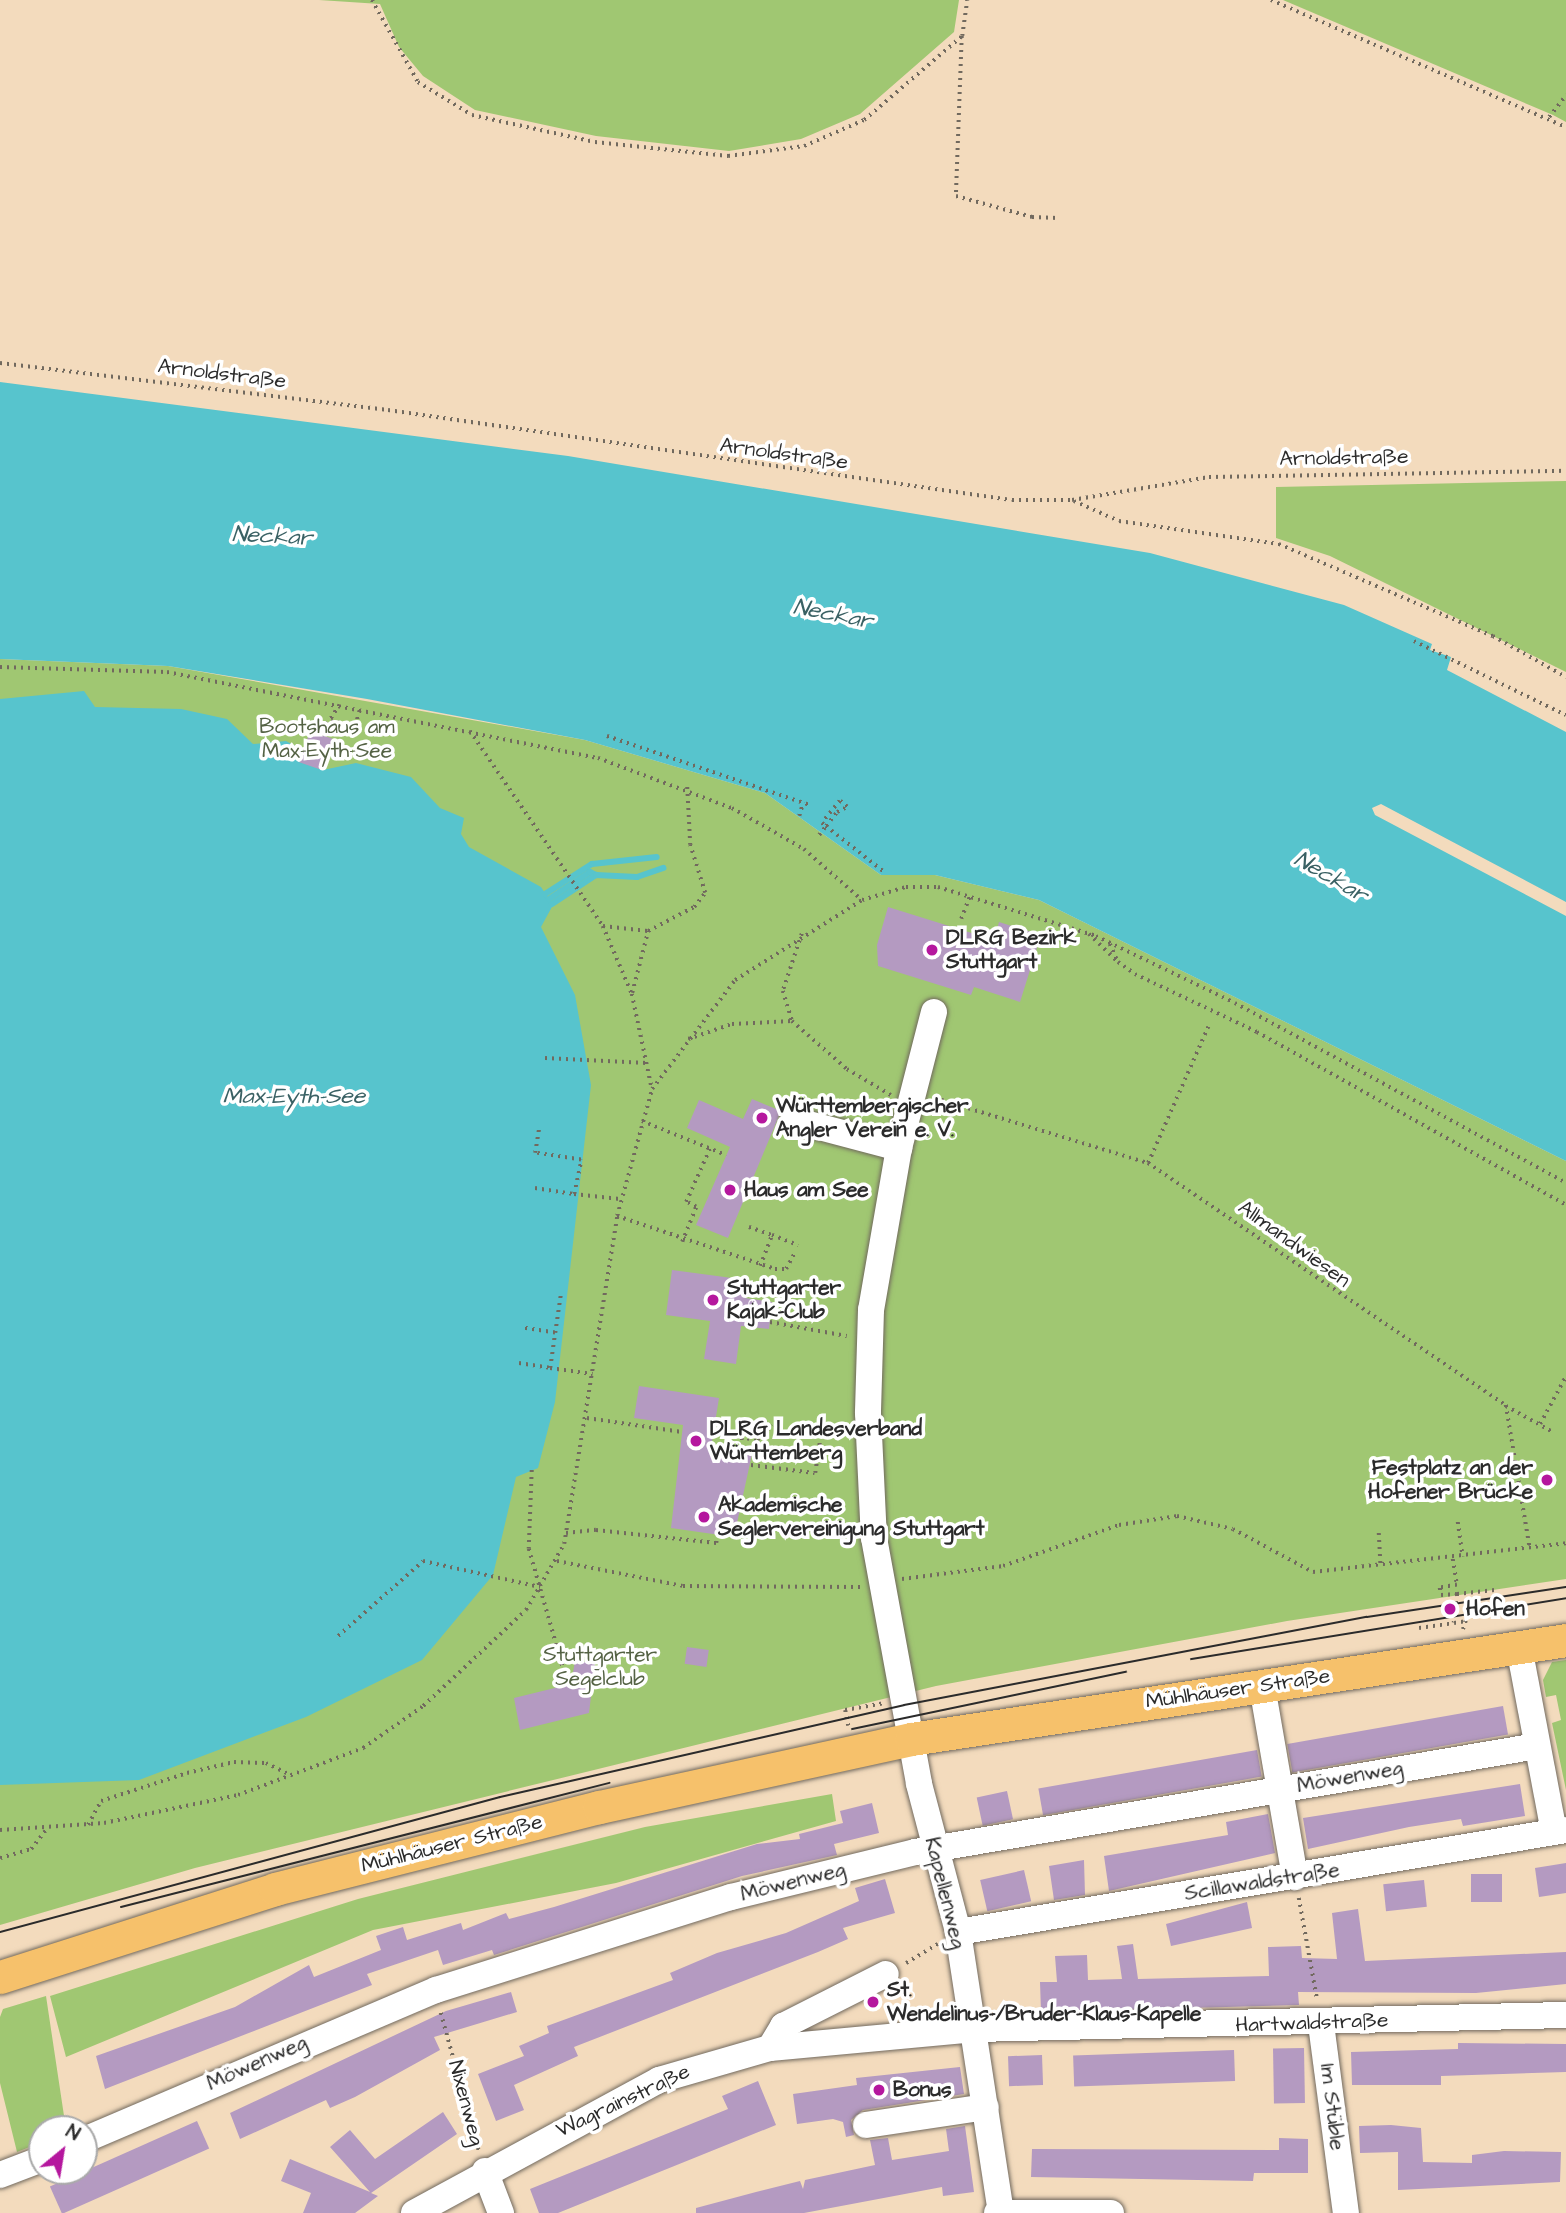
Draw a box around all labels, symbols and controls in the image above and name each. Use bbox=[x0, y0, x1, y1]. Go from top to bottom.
street label: Arnoldstraße bbox=[156, 354, 288, 394]
street label: Arnoldstraße bbox=[718, 433, 850, 475]
street label: Arnoldstraße bbox=[1279, 444, 1409, 472]
water label: Neckar bbox=[231, 520, 313, 552]
water label: Neckar bbox=[791, 593, 875, 635]
park label: Bootshaus am Max-Eyth-See bbox=[259, 714, 395, 764]
water label: Neckar bbox=[1289, 845, 1373, 909]
place label: DLRG Bezirk Stuttgart bbox=[946, 925, 1076, 975]
marker: DLRG Bezirk Stuttgart bbox=[924, 942, 940, 958]
water label: Max-Eyth-See bbox=[223, 1082, 365, 1110]
place label: Württembergischer Angler Verein e. V. bbox=[776, 1093, 969, 1143]
marker: Württembergischer Angler Verein e. V. bbox=[754, 1110, 770, 1126]
place label: Haus am See bbox=[744, 1177, 869, 1203]
marker: Haus am See bbox=[722, 1182, 738, 1198]
street label: Allmandwiesen bbox=[1233, 1195, 1355, 1293]
place label: Stuttgarter Kajak-Club bbox=[727, 1275, 841, 1325]
marker: Stuttgarter Kajak-Club bbox=[705, 1292, 721, 1308]
place label: DLRG Landesverband Württemberg bbox=[710, 1416, 922, 1466]
marker: DLRG Landesverband Württemberg bbox=[688, 1433, 704, 1449]
place label: Festplatz an der Hofener Brücke bbox=[1368, 1455, 1533, 1505]
marker: Festplatz an der Hofener Brücke bbox=[1539, 1472, 1555, 1488]
place label: Akademische Seglervereinigung Stuttgart bbox=[718, 1492, 984, 1542]
marker: Akademische Seglervereinigung Stuttgart bbox=[696, 1509, 712, 1525]
place label: Hofen bbox=[1466, 1596, 1525, 1622]
marker: Hofen bbox=[1440, 1599, 1460, 1619]
park label: Stuttgarter Segelclub bbox=[543, 1642, 657, 1692]
street label: Mühlhäuser Straße bbox=[1144, 1664, 1332, 1714]
street label: Möwenweg bbox=[1295, 1755, 1405, 1799]
street label: Mühlhäuser Straße bbox=[359, 1809, 545, 1879]
street label: Kapellenweg bbox=[919, 1835, 971, 1951]
street label: Möwenweg bbox=[738, 1857, 848, 1907]
street label: Scillawaldstraße bbox=[1183, 1857, 1341, 1907]
place label: St. Wendelinus-/Bruder-Klaus-Kapelle bbox=[887, 1977, 1201, 2027]
marker: St. Wendelinus-/Bruder-Klaus-Kapelle bbox=[865, 1994, 881, 2010]
street label: Hartwaldstraße bbox=[1235, 2008, 1389, 2038]
street label: Möwenweg bbox=[203, 2030, 311, 2096]
street label: Nixenweg bbox=[443, 2058, 489, 2148]
street label: Wagrainstraße bbox=[552, 2059, 694, 2143]
street label: Im Stüble bbox=[1314, 2062, 1350, 2152]
place label: Bonus bbox=[893, 2077, 951, 2103]
marker: Bonus bbox=[871, 2082, 887, 2098]
north arrow bbox=[28, 2115, 98, 2185]
text: N bbox=[61, 2118, 85, 2148]

